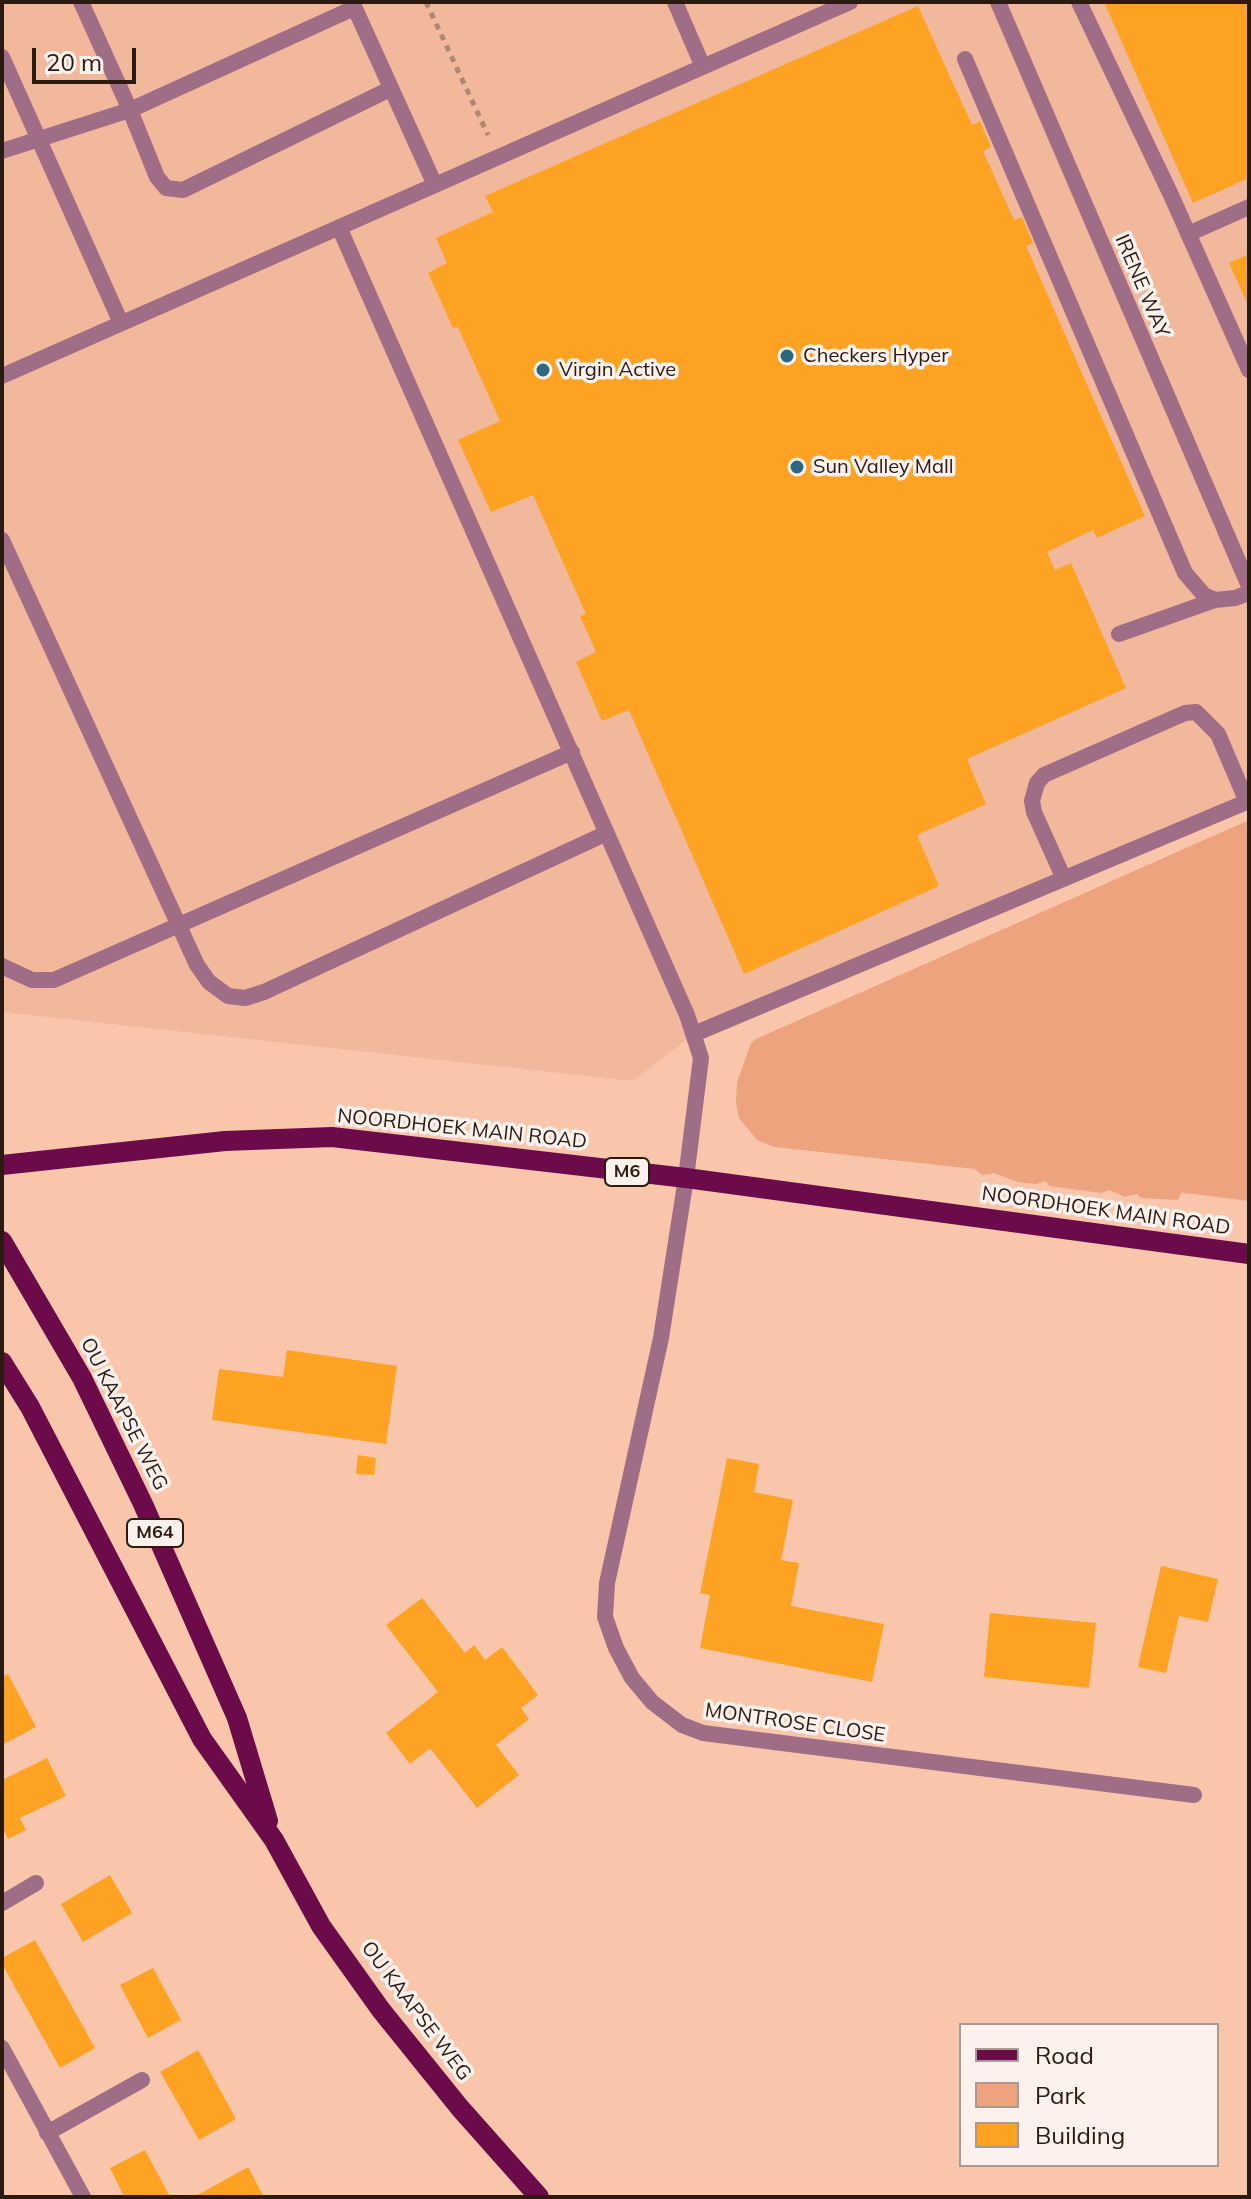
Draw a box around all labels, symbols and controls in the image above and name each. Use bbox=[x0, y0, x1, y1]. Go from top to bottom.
scale bar bbox=[36, 32, 140, 82]
text: 20 m bbox=[46, 47, 102, 77]
street label: IRENE WAY bbox=[1110, 231, 1174, 341]
place label: Checkers Hyper bbox=[803, 344, 948, 368]
marker: Checkers Hyper bbox=[778, 347, 796, 365]
place label: Virgin Active bbox=[559, 358, 676, 382]
marker: Virgin Active bbox=[534, 361, 552, 379]
place label: Sun Valley Mall bbox=[813, 455, 954, 479]
marker: Sun Valley Mall bbox=[788, 458, 806, 476]
street label: NOORDHOEK MAIN ROAD bbox=[336, 1104, 588, 1154]
road number: M6 bbox=[605, 1158, 649, 1186]
street label: NOORDHOEK MAIN ROAD bbox=[980, 1182, 1232, 1240]
street label: OU KAAPSE WEG bbox=[75, 1334, 173, 1494]
road number: M64 bbox=[127, 1519, 183, 1547]
street label: MONTROSE CLOSE bbox=[703, 1698, 887, 1748]
street label: OU KAAPSE WEG bbox=[356, 1937, 476, 2085]
legend bbox=[959, 2023, 1219, 2167]
text: Road bbox=[1035, 2040, 1094, 2070]
text: Park bbox=[1035, 2080, 1086, 2110]
text: Building bbox=[1035, 2120, 1125, 2150]

